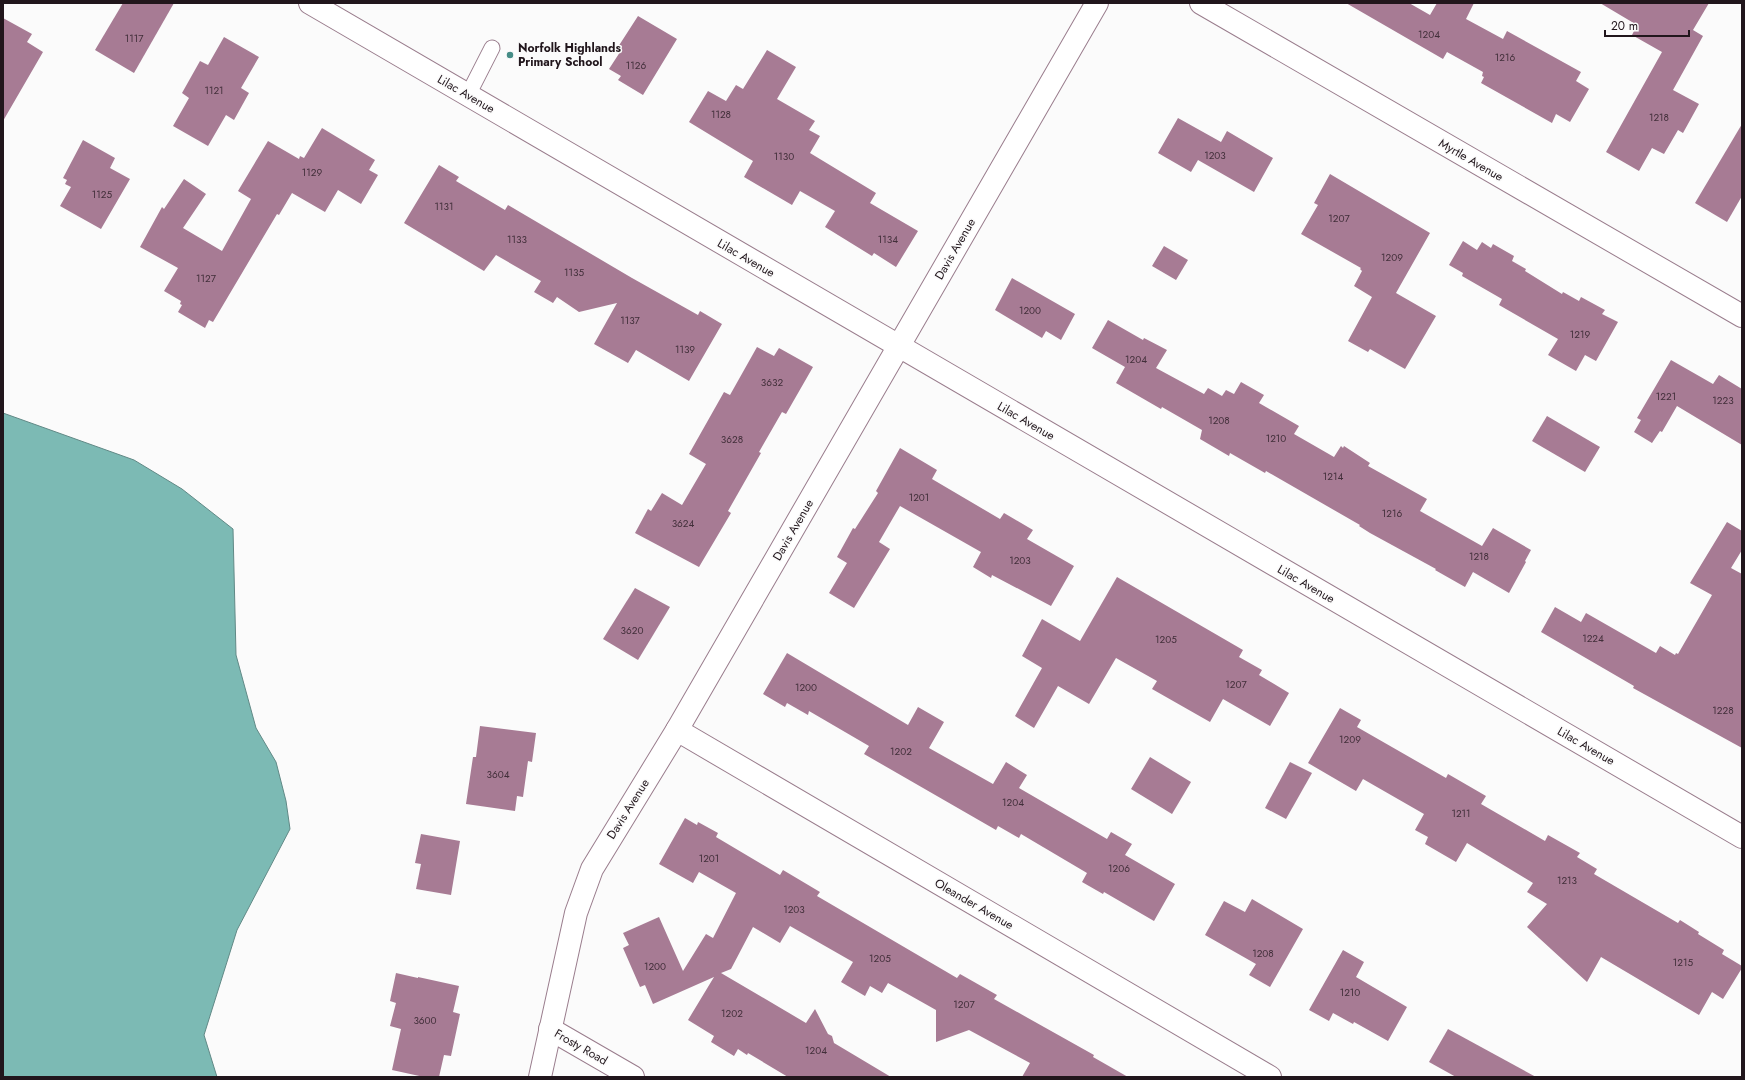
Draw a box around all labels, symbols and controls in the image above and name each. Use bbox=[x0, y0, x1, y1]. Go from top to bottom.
scale bar bbox=[1605, 12, 1689, 38]
text: 20 m bbox=[1611, 17, 1638, 35]
house number: 1204 bbox=[1418, 27, 1440, 42]
house number: 1117 bbox=[125, 31, 144, 46]
place label: Norfolk Highlands Primary School bbox=[518, 39, 621, 71]
marker: Norfolk Highlands Primary School bbox=[505, 50, 515, 60]
house number: 1216 bbox=[1495, 50, 1515, 65]
house number: 1126 bbox=[626, 58, 646, 73]
street label: Lilac Avenue bbox=[434, 70, 498, 118]
house number: 1121 bbox=[204, 83, 224, 98]
house number: 1128 bbox=[711, 107, 731, 122]
house number: 1218 bbox=[1649, 110, 1669, 125]
street label: Myrtle Avenue bbox=[1435, 134, 1507, 186]
house number: 1203 bbox=[1204, 148, 1226, 163]
house number: 1130 bbox=[774, 149, 794, 164]
house number: 1129 bbox=[302, 165, 322, 180]
house number: 1125 bbox=[92, 187, 113, 202]
house number: 1131 bbox=[435, 199, 453, 214]
house number: 1207 bbox=[1328, 211, 1350, 226]
street label: Davis Avenue bbox=[930, 215, 980, 283]
house number: 1133 bbox=[507, 232, 527, 247]
house number: 1134 bbox=[878, 232, 898, 247]
street label: Lilac Avenue bbox=[714, 234, 778, 282]
house number: 1209 bbox=[1381, 250, 1403, 265]
house number: 1135 bbox=[564, 265, 584, 280]
house number: 1127 bbox=[196, 271, 217, 286]
house number: 1200 bbox=[1019, 303, 1041, 318]
house number: 1137 bbox=[620, 313, 641, 328]
house number: 1219 bbox=[1570, 327, 1590, 342]
house number: 1139 bbox=[675, 342, 695, 357]
house number: 1204 bbox=[1125, 352, 1147, 367]
house number: 3632 bbox=[761, 375, 783, 390]
house number: 1221 bbox=[1656, 389, 1676, 404]
house number: 1223 bbox=[1712, 393, 1734, 408]
street label: Lilac Avenue bbox=[994, 397, 1058, 445]
house number: 1208 bbox=[1208, 413, 1230, 428]
house number: 1210 bbox=[1266, 431, 1286, 446]
house number: 3628 bbox=[721, 432, 743, 447]
house number: 1214 bbox=[1323, 469, 1343, 484]
house number: 1201 bbox=[909, 490, 929, 505]
street label: Davis Avenue bbox=[768, 496, 818, 564]
house number: 1216 bbox=[1382, 506, 1402, 521]
house number: 3624 bbox=[672, 516, 695, 531]
house number: 1218 bbox=[1469, 549, 1489, 564]
house number: 1203 bbox=[1009, 553, 1031, 568]
street label: Lilac Avenue bbox=[1274, 560, 1338, 608]
house number: 3620 bbox=[621, 623, 643, 638]
house number: 1224 bbox=[1582, 631, 1604, 646]
house number: 1205 bbox=[1155, 632, 1177, 647]
house number: 1207 bbox=[1225, 677, 1247, 692]
house number: 1200 bbox=[795, 680, 817, 695]
house number: 1228 bbox=[1712, 703, 1734, 718]
street label: Lilac Avenue bbox=[1554, 722, 1618, 770]
house number: 1209 bbox=[1339, 732, 1361, 747]
house number: 1202 bbox=[890, 744, 912, 759]
house number: 3604 bbox=[486, 767, 510, 782]
street label: Davis Avenue bbox=[602, 775, 654, 843]
house number: 1204 bbox=[1002, 795, 1024, 810]
house number: 1211 bbox=[1451, 806, 1471, 821]
house number: 1201 bbox=[699, 851, 719, 866]
house number: 1206 bbox=[1108, 861, 1130, 876]
house number: 1213 bbox=[1557, 873, 1578, 888]
street label: Oleander Avenue bbox=[931, 874, 1017, 934]
house number: 1203 bbox=[783, 902, 805, 917]
house number: 1208 bbox=[1252, 946, 1274, 961]
house number: 1205 bbox=[869, 951, 891, 966]
house number: 1215 bbox=[1673, 955, 1694, 970]
house number: 1200 bbox=[644, 959, 666, 974]
house number: 1210 bbox=[1340, 985, 1360, 1000]
house number: 1207 bbox=[953, 997, 975, 1012]
house number: 1202 bbox=[721, 1006, 743, 1021]
house number: 3600 bbox=[413, 1013, 437, 1028]
street label: Frosty Road bbox=[551, 1025, 611, 1069]
house number: 1204 bbox=[805, 1043, 827, 1058]

